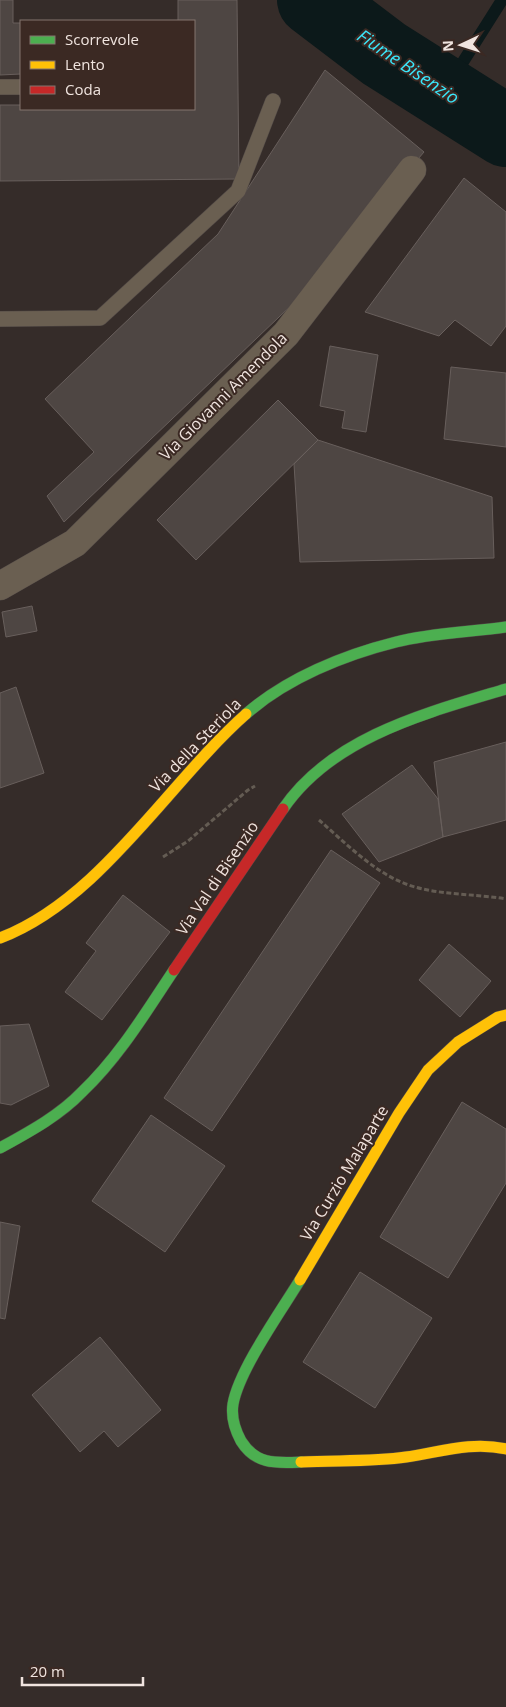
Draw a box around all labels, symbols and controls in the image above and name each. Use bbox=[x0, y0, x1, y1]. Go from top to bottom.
legend bbox=[20, 20, 195, 110]
north arrow bbox=[436, 20, 486, 70]
water label: Fiume Bisenzio bbox=[353, 23, 464, 109]
text: Scorrevole bbox=[65, 29, 139, 49]
text: N bbox=[438, 40, 457, 52]
text: Lento bbox=[65, 54, 105, 74]
text: Coda bbox=[65, 79, 101, 99]
street label: Via Giovanni Amendola bbox=[154, 327, 292, 465]
street label: Via della Steriola bbox=[144, 693, 246, 797]
street label: Via Val di Bisenzio bbox=[171, 817, 263, 939]
street label: Via Curzio Malaparte bbox=[295, 1101, 393, 1245]
scale bar bbox=[22, 1654, 144, 1686]
text: 20 m bbox=[30, 1661, 65, 1681]

